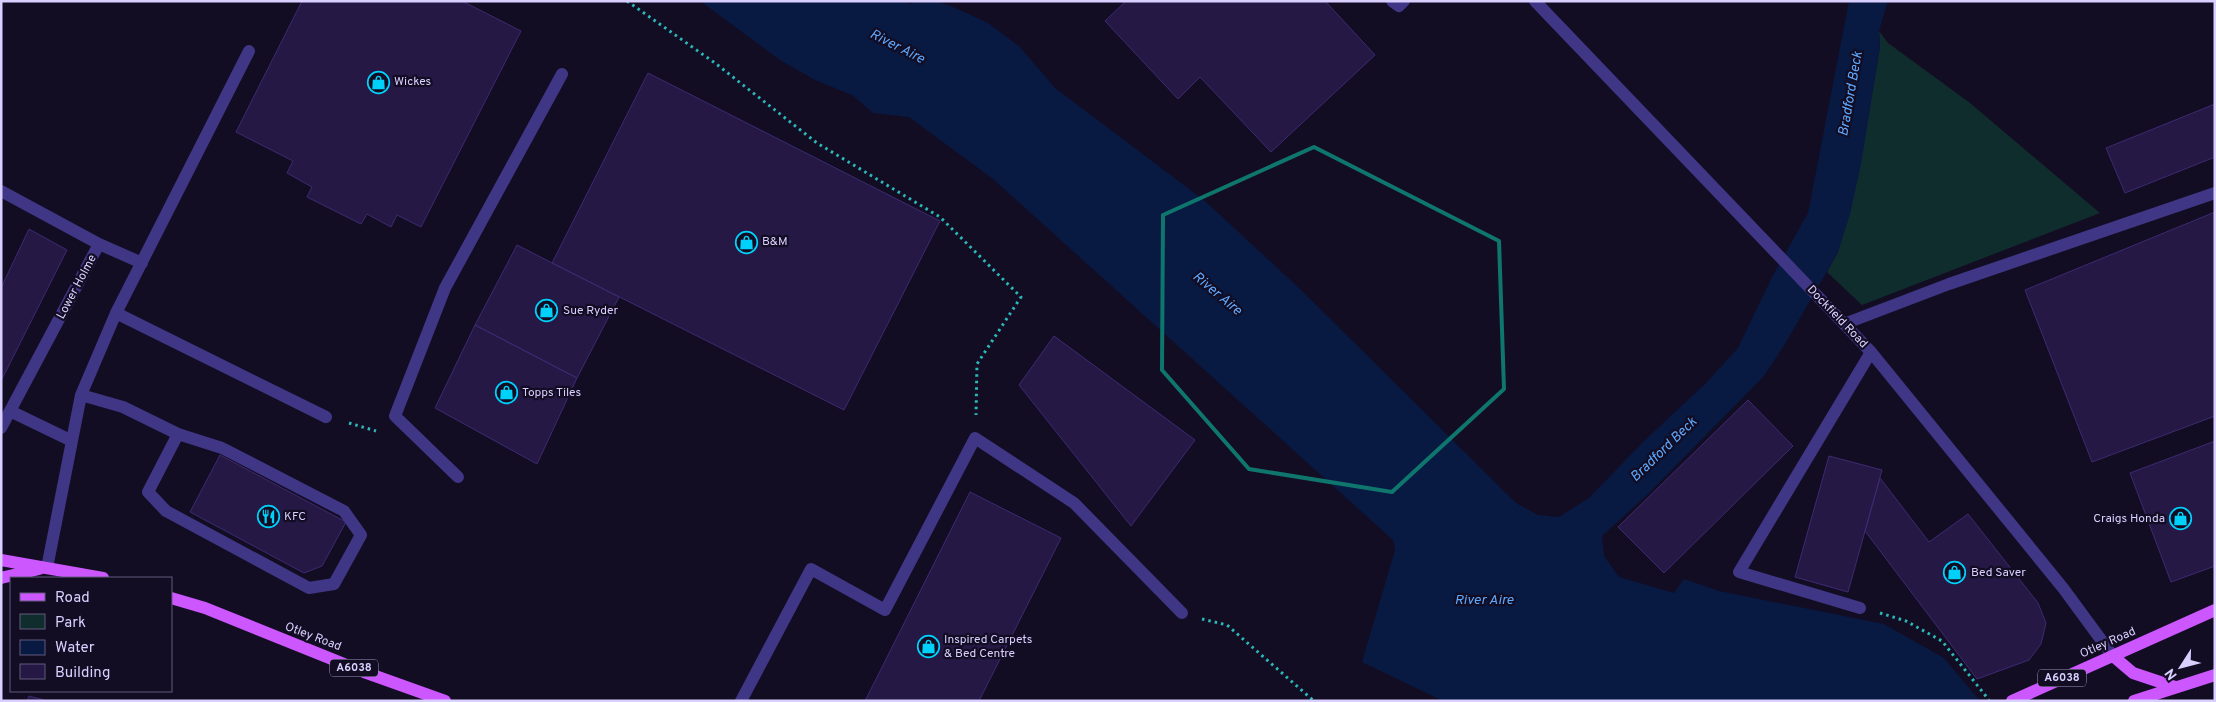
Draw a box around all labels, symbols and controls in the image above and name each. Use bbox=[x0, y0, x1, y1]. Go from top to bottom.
water label: River Aire bbox=[867, 26, 928, 68]
water label: Bradford Beck bbox=[1835, 49, 1867, 138]
shop icon: Wickes bbox=[366, 70, 390, 94]
place label: Wickes bbox=[394, 74, 431, 90]
shop icon: B&M bbox=[734, 230, 758, 254]
place label: B&M bbox=[762, 234, 788, 250]
street label: Lower Holme bbox=[53, 252, 101, 322]
water label: River Aire bbox=[1189, 268, 1246, 320]
street label: Dockfield Road bbox=[1803, 282, 1871, 352]
shop icon: Sue Ryder bbox=[535, 299, 559, 323]
place label: Sue Ryder bbox=[563, 303, 619, 319]
shop icon: Topps Tiles bbox=[494, 381, 518, 405]
place label: Topps Tiles bbox=[522, 385, 581, 401]
water label: Bradford Beck bbox=[1627, 413, 1701, 486]
restaurant icon: KFC bbox=[256, 505, 280, 529]
shop icon: Craigs Honda bbox=[2169, 507, 2193, 531]
place label: KFC bbox=[284, 509, 306, 525]
place label: Craigs Honda bbox=[2093, 511, 2165, 527]
shop icon: Bed Saver bbox=[1943, 561, 1967, 585]
place label: Bed Saver bbox=[1971, 565, 2026, 581]
legend bbox=[10, 577, 172, 692]
text: Road bbox=[55, 589, 90, 608]
water label: River Aire bbox=[1454, 592, 1514, 609]
text: Park bbox=[55, 614, 86, 633]
street label: Otley Road bbox=[282, 619, 344, 655]
street label: Otley Road bbox=[2078, 624, 2138, 662]
place label: Inspired Carpets & Bed Centre bbox=[944, 632, 1032, 662]
shop icon: Inspired Carpets & Bed Centre bbox=[916, 635, 940, 659]
text: Water bbox=[55, 639, 95, 658]
north arrow bbox=[2156, 642, 2206, 692]
road number: A6038 bbox=[330, 660, 378, 676]
text: Building bbox=[55, 664, 110, 683]
text: N bbox=[2162, 665, 2182, 683]
road number: A6038 bbox=[2038, 670, 2086, 686]

